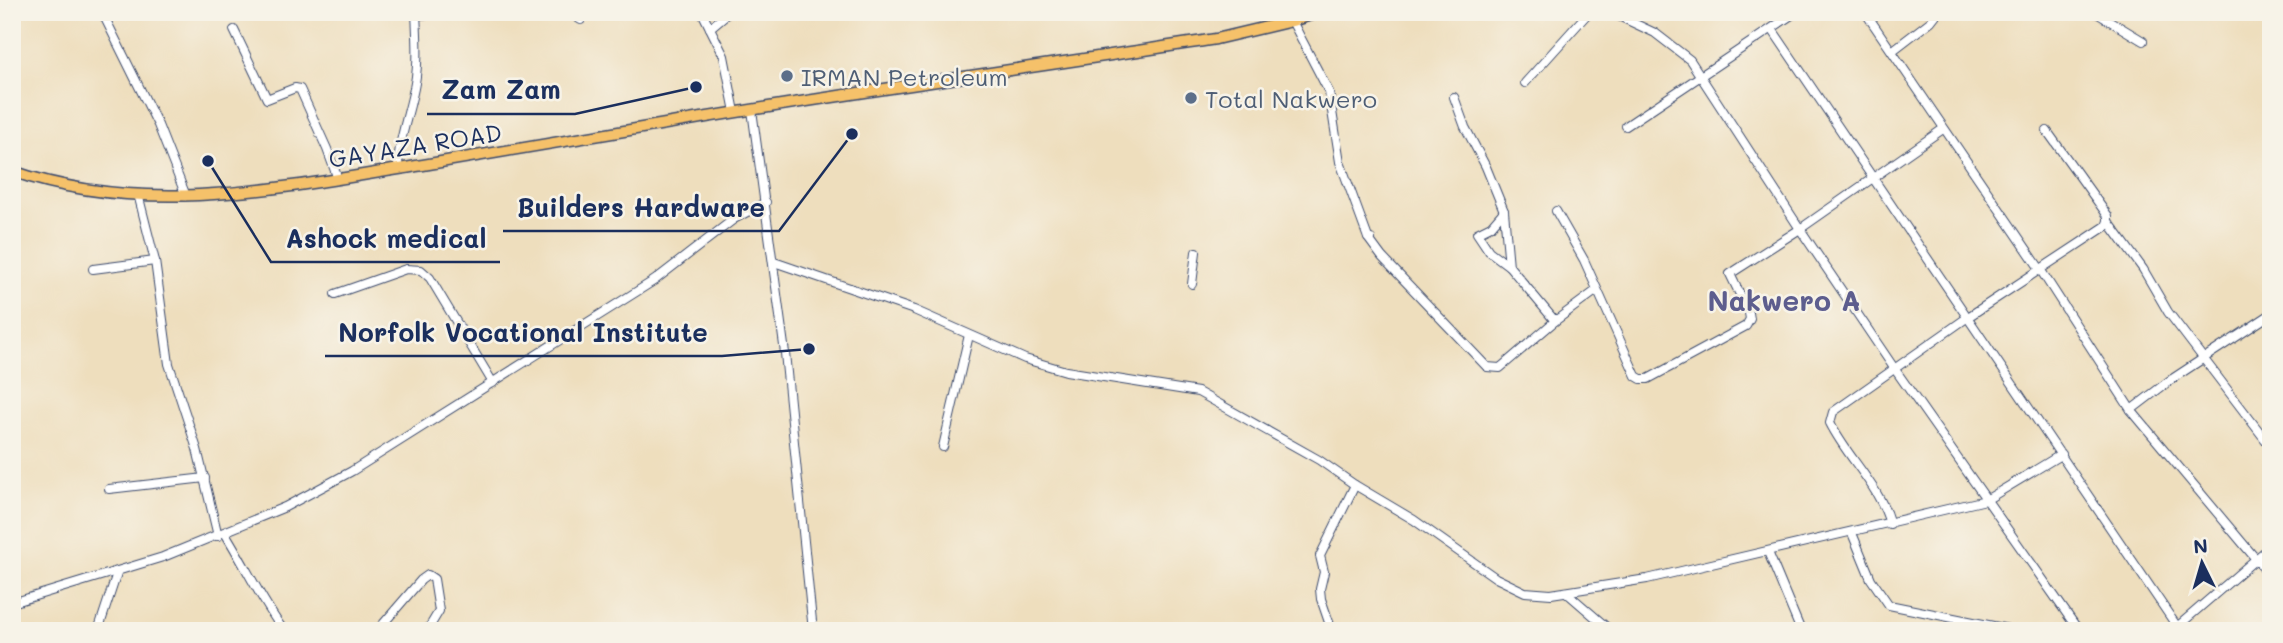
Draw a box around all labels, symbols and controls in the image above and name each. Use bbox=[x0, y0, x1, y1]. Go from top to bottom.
place label: IRMAN Petroleum bbox=[801, 61, 1008, 92]
callout: Zam Zam bbox=[427, 67, 575, 114]
marker: IRMAN Petroleum bbox=[779, 68, 795, 84]
text: Zam Zam bbox=[441, 72, 561, 106]
place label: Total Nakwero bbox=[1205, 83, 1377, 114]
marker: Total Nakwero bbox=[1183, 90, 1199, 106]
street label: GAYAZA ROAD bbox=[326, 116, 504, 174]
callout: Builders Hardware bbox=[503, 184, 779, 231]
text: Builders Hardware bbox=[517, 190, 765, 224]
callout: Ashock medical bbox=[271, 215, 500, 262]
text: Ashock medical bbox=[286, 221, 486, 255]
district label: Nakwero A bbox=[1708, 282, 1860, 318]
callout: Norfolk Vocational Institute bbox=[325, 309, 722, 356]
text: Norfolk Vocational Institute bbox=[338, 315, 708, 349]
north arrow bbox=[2168, 528, 2238, 598]
text: N bbox=[2192, 532, 2209, 559]

